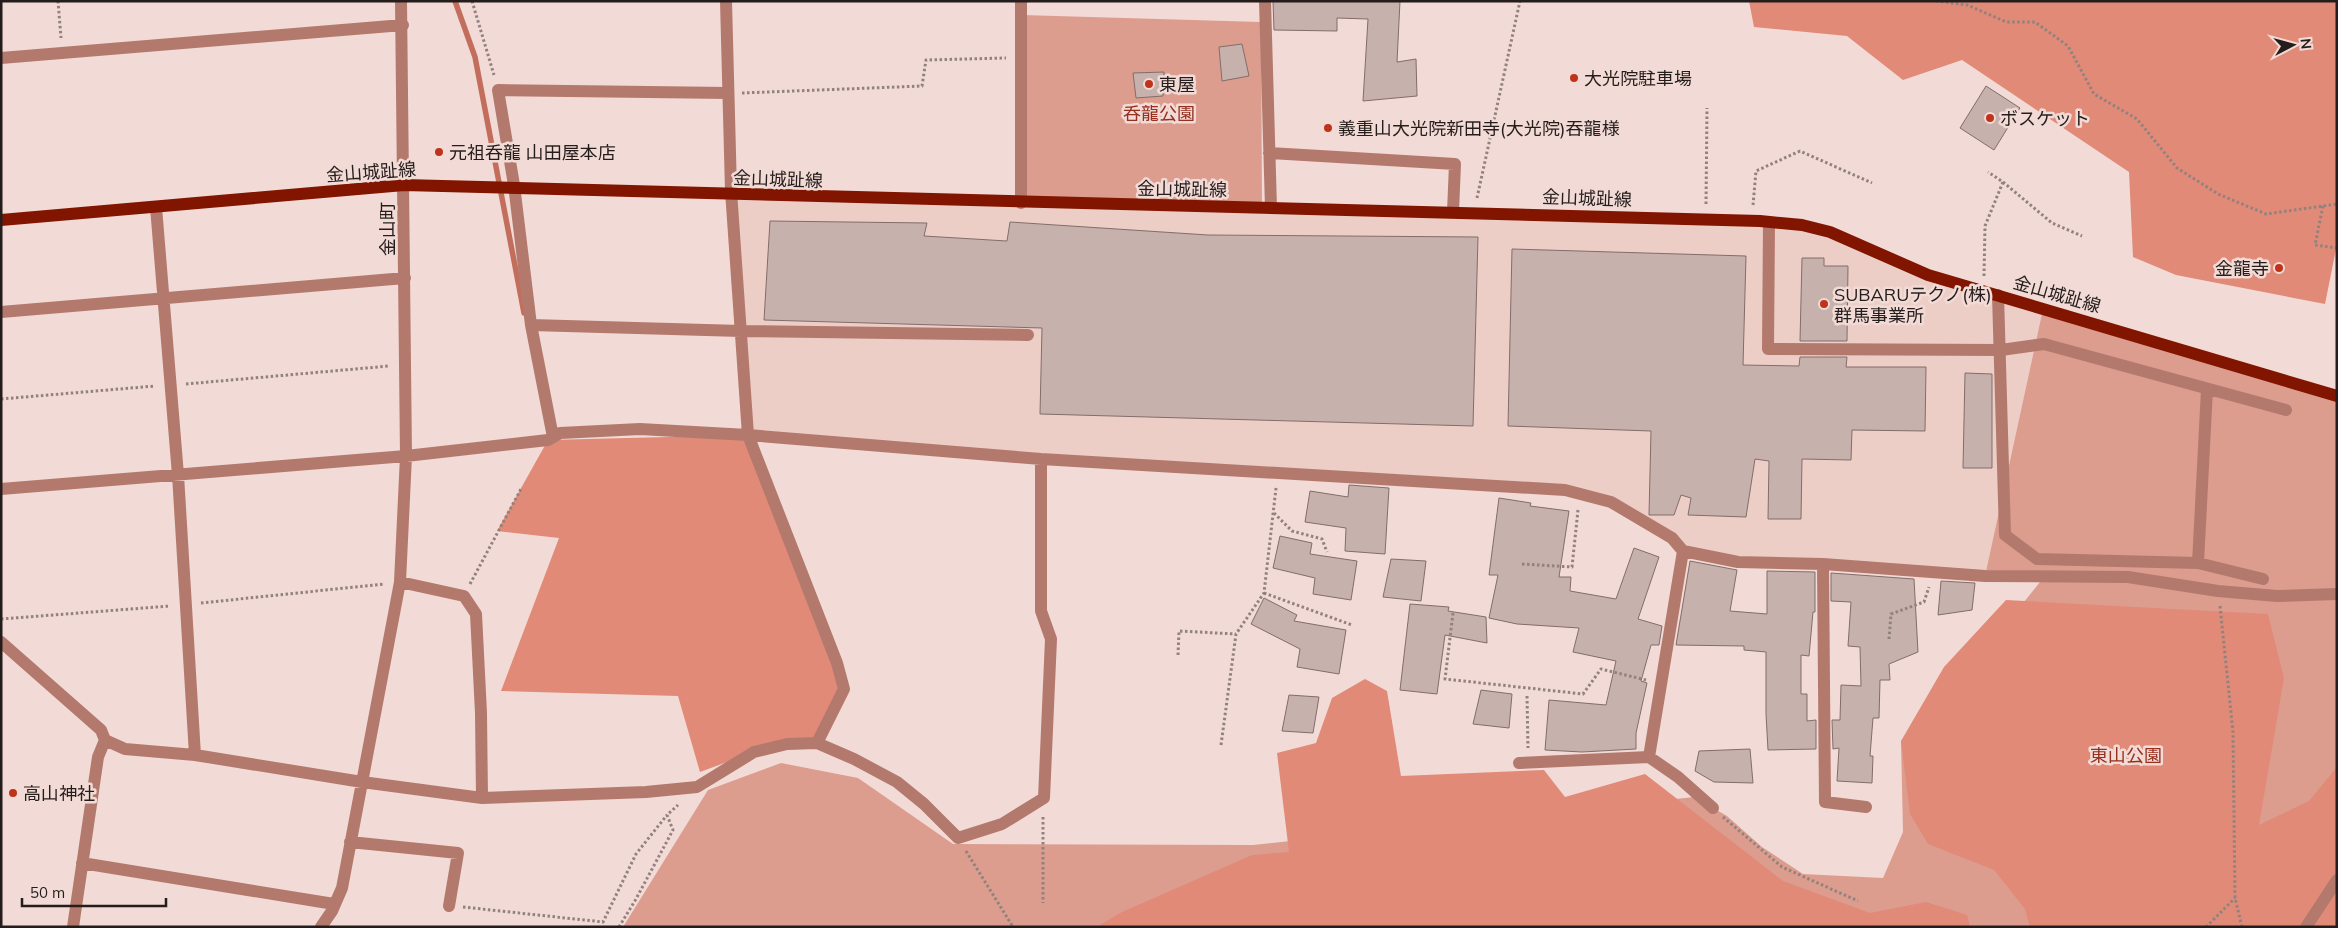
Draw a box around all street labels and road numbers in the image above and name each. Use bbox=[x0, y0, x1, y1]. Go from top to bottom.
street label: 金山城趾線 bbox=[325, 157, 417, 187]
street label: 金山城趾線 bbox=[733, 166, 823, 192]
street label: 金山城趾線 bbox=[1137, 177, 1227, 201]
street label: 金山城趾線 bbox=[1542, 185, 1632, 211]
street label: 金山町 bbox=[376, 202, 399, 256]
street label: 金山城趾線 bbox=[2011, 271, 2103, 317]

